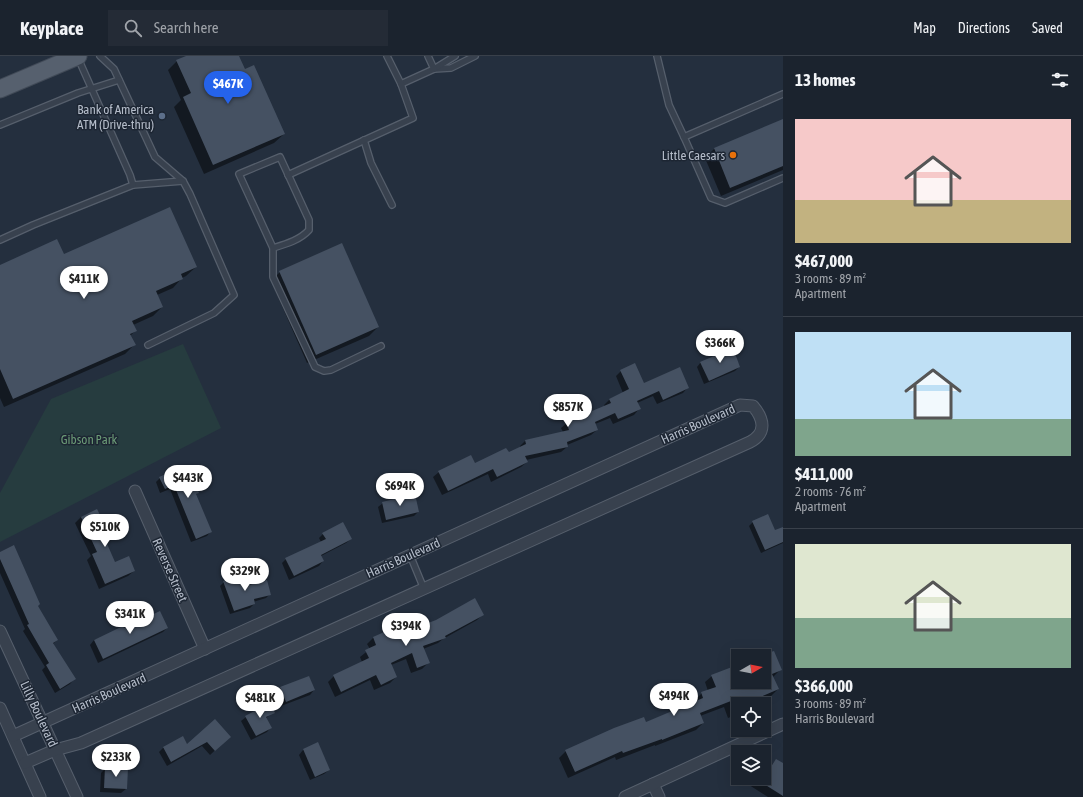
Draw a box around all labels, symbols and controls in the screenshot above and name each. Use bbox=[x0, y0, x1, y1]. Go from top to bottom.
search box bbox=[108, 10, 388, 46]
text: Keyplace bbox=[20, 17, 84, 39]
icon: search bbox=[122, 17, 144, 39]
text: Search here bbox=[154, 19, 218, 36]
text: Map bbox=[913, 20, 936, 36]
text: Directions bbox=[958, 20, 1010, 36]
text: Saved bbox=[1032, 20, 1063, 36]
icon: filters bbox=[1049, 69, 1071, 91]
text: 13 homes bbox=[795, 70, 856, 90]
pin: $467K bbox=[200, 71, 256, 105]
text: $467K bbox=[213, 76, 243, 91]
place label: Bank of America ATM (Drive-thru) bbox=[77, 102, 154, 132]
marker: Bank of America ATM (Drive-thru) bbox=[157, 111, 167, 121]
icon: home bbox=[897, 145, 969, 217]
place label: Little Caesars bbox=[662, 148, 725, 163]
marker: Little Caesars bbox=[728, 150, 738, 160]
text: $467,000 bbox=[795, 251, 853, 271]
pin: $411K bbox=[56, 266, 112, 300]
text: $411K bbox=[69, 271, 99, 286]
text: 3 rooms · 89 m² bbox=[795, 271, 866, 286]
text: Apartment bbox=[795, 286, 846, 301]
pin: $366K bbox=[692, 330, 748, 364]
text: $366K bbox=[705, 335, 735, 350]
icon: home bbox=[897, 358, 969, 430]
pin: $857K bbox=[540, 394, 596, 428]
text: $857K bbox=[553, 399, 583, 414]
street label: Harris Boulevard bbox=[659, 401, 737, 447]
park label: Gibson Park bbox=[61, 432, 118, 447]
text: $411,000 bbox=[795, 464, 853, 484]
pin: $443K bbox=[160, 465, 216, 499]
text: $443K bbox=[173, 470, 203, 485]
pin: $694K bbox=[372, 473, 428, 507]
text: $694K bbox=[385, 478, 415, 493]
text: 2 rooms · 76 m² bbox=[795, 484, 866, 499]
text: Apartment bbox=[795, 499, 846, 514]
pin: $510K bbox=[77, 514, 133, 548]
text: $510K bbox=[90, 519, 120, 534]
street label: Harris Boulevard bbox=[364, 535, 442, 581]
street label: Reverse Street bbox=[149, 536, 191, 604]
pin: $329K bbox=[217, 558, 273, 592]
text: $329K bbox=[230, 563, 260, 578]
icon: home bbox=[897, 570, 969, 642]
pin: $341K bbox=[102, 601, 158, 635]
text: $341K bbox=[115, 606, 145, 621]
pin: $394K bbox=[378, 613, 434, 647]
text: $394K bbox=[391, 618, 421, 633]
north arrow bbox=[731, 649, 771, 689]
map controls bbox=[731, 649, 771, 785]
street label: Harris Boulevard bbox=[70, 670, 148, 716]
text: $366,000 bbox=[795, 676, 853, 696]
street label: Lilly Boulevard bbox=[17, 679, 61, 749]
pin: $494K bbox=[646, 683, 702, 717]
pin: $481K bbox=[232, 685, 288, 719]
text: $494K bbox=[659, 688, 689, 703]
text: $481K bbox=[245, 690, 275, 705]
text: 3 rooms · 89 m² bbox=[795, 696, 866, 711]
button: locate bbox=[731, 697, 771, 737]
text: Harris Boulevard bbox=[795, 711, 875, 726]
pin: $233K bbox=[88, 744, 144, 778]
button: layers bbox=[731, 745, 771, 785]
text: $233K bbox=[101, 749, 131, 764]

